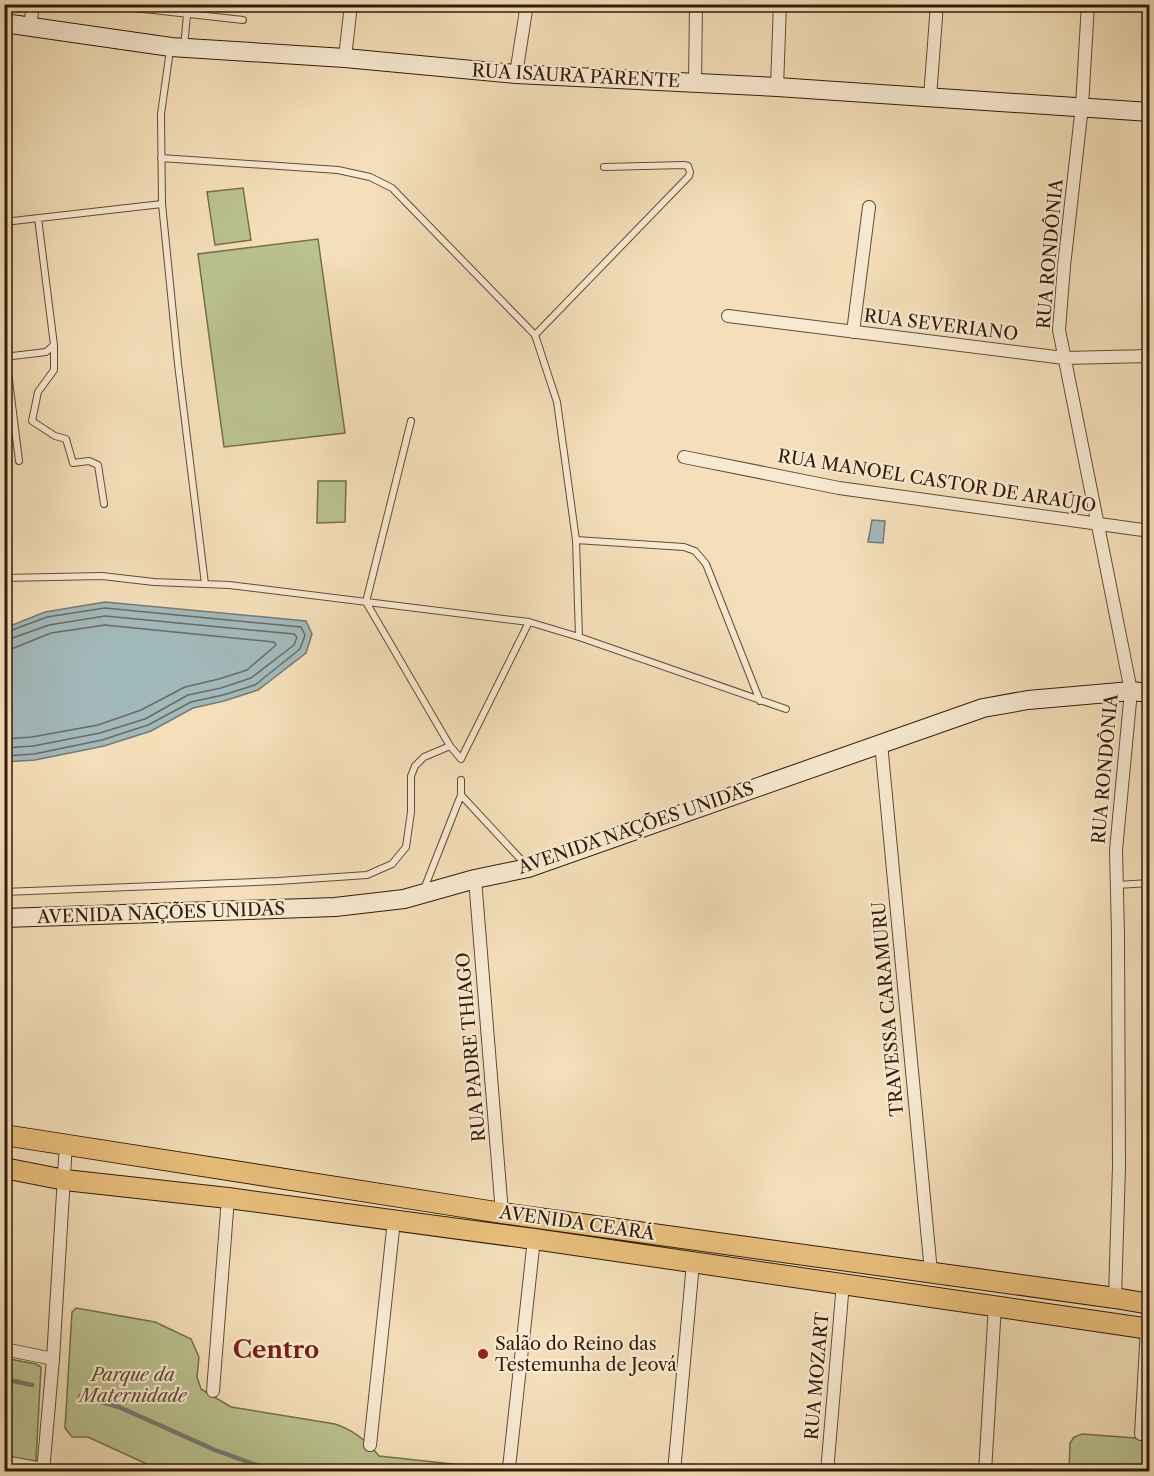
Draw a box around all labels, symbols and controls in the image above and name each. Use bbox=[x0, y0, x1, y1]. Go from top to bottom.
street label: RUA ISAURA PARENTE bbox=[471, 60, 681, 92]
street label: RUA RONDÔNIA bbox=[1031, 177, 1068, 330]
street label: RUA SEVERIANO bbox=[863, 305, 1019, 345]
street label: RUA MANOEL CASTOR DE ARAÚJO bbox=[776, 444, 1098, 517]
street label: RUA RONDÔNIA bbox=[1086, 692, 1123, 845]
street label: AVENIDA NAÇÕES UNIDAS bbox=[513, 775, 757, 879]
street label: AVENIDA NAÇÕES UNIDAS bbox=[35, 896, 285, 928]
street label: TRAVESSA CARAMURU bbox=[868, 901, 908, 1117]
street label: RUA PADRE THIAGO bbox=[452, 951, 490, 1143]
street label: AVENIDA CEARÁ bbox=[497, 1200, 657, 1245]
street label: RUA MOZART bbox=[800, 1311, 834, 1441]
place label: Salão do Reino das Testemunha de Jeová bbox=[495, 1333, 677, 1376]
district label: Centro bbox=[233, 1335, 319, 1364]
marker: Salão do Reino das Testemunha de Jeová bbox=[476, 1347, 490, 1361]
park label: Parque da Maternidade bbox=[77, 1364, 188, 1407]

